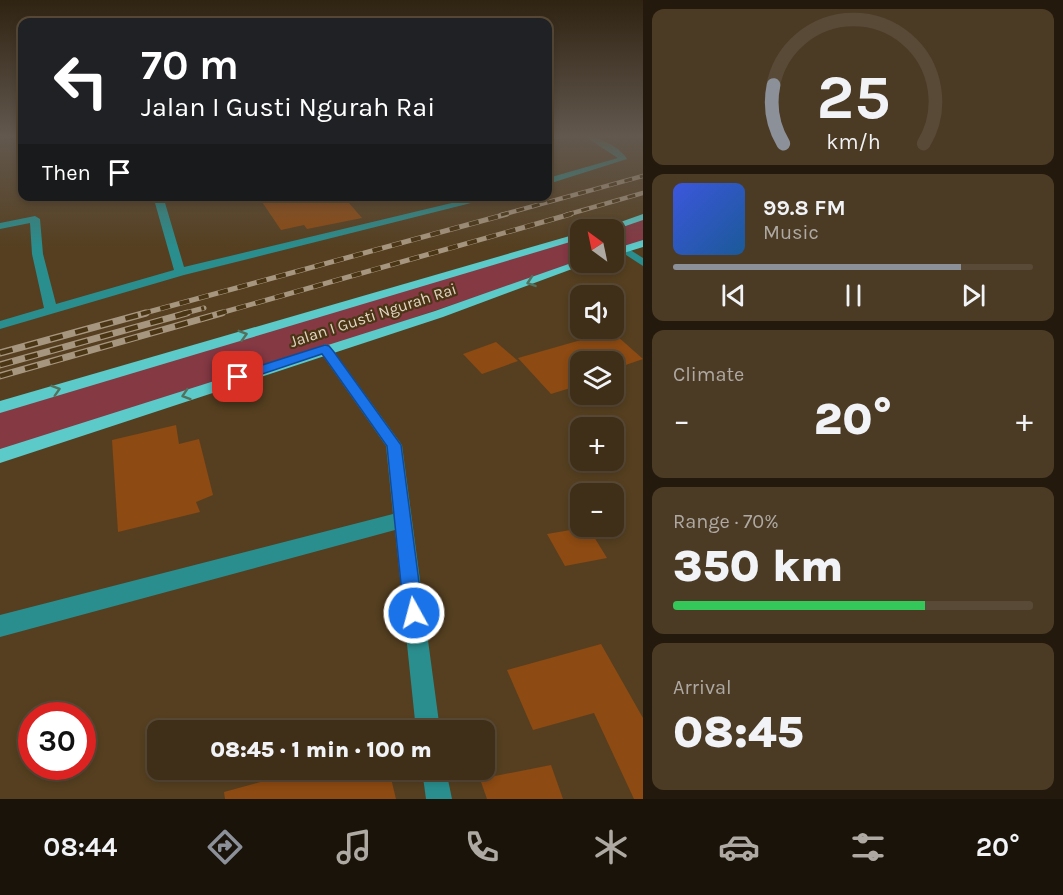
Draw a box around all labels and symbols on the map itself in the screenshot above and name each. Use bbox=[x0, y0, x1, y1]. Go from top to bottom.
north arrow bbox=[570, 219, 624, 273]
one-way arrow bbox=[526, 274, 537, 287]
street label: Jalan I Gusti Ngurah Rai bbox=[287, 279, 459, 351]
one-way arrow bbox=[237, 330, 248, 342]
pin bbox=[212, 351, 263, 402]
one-way arrow bbox=[50, 385, 61, 397]
one-way arrow bbox=[181, 387, 192, 400]
position arrow bbox=[382, 581, 446, 645]
speed limit sign: 30 bbox=[18, 702, 96, 780]

